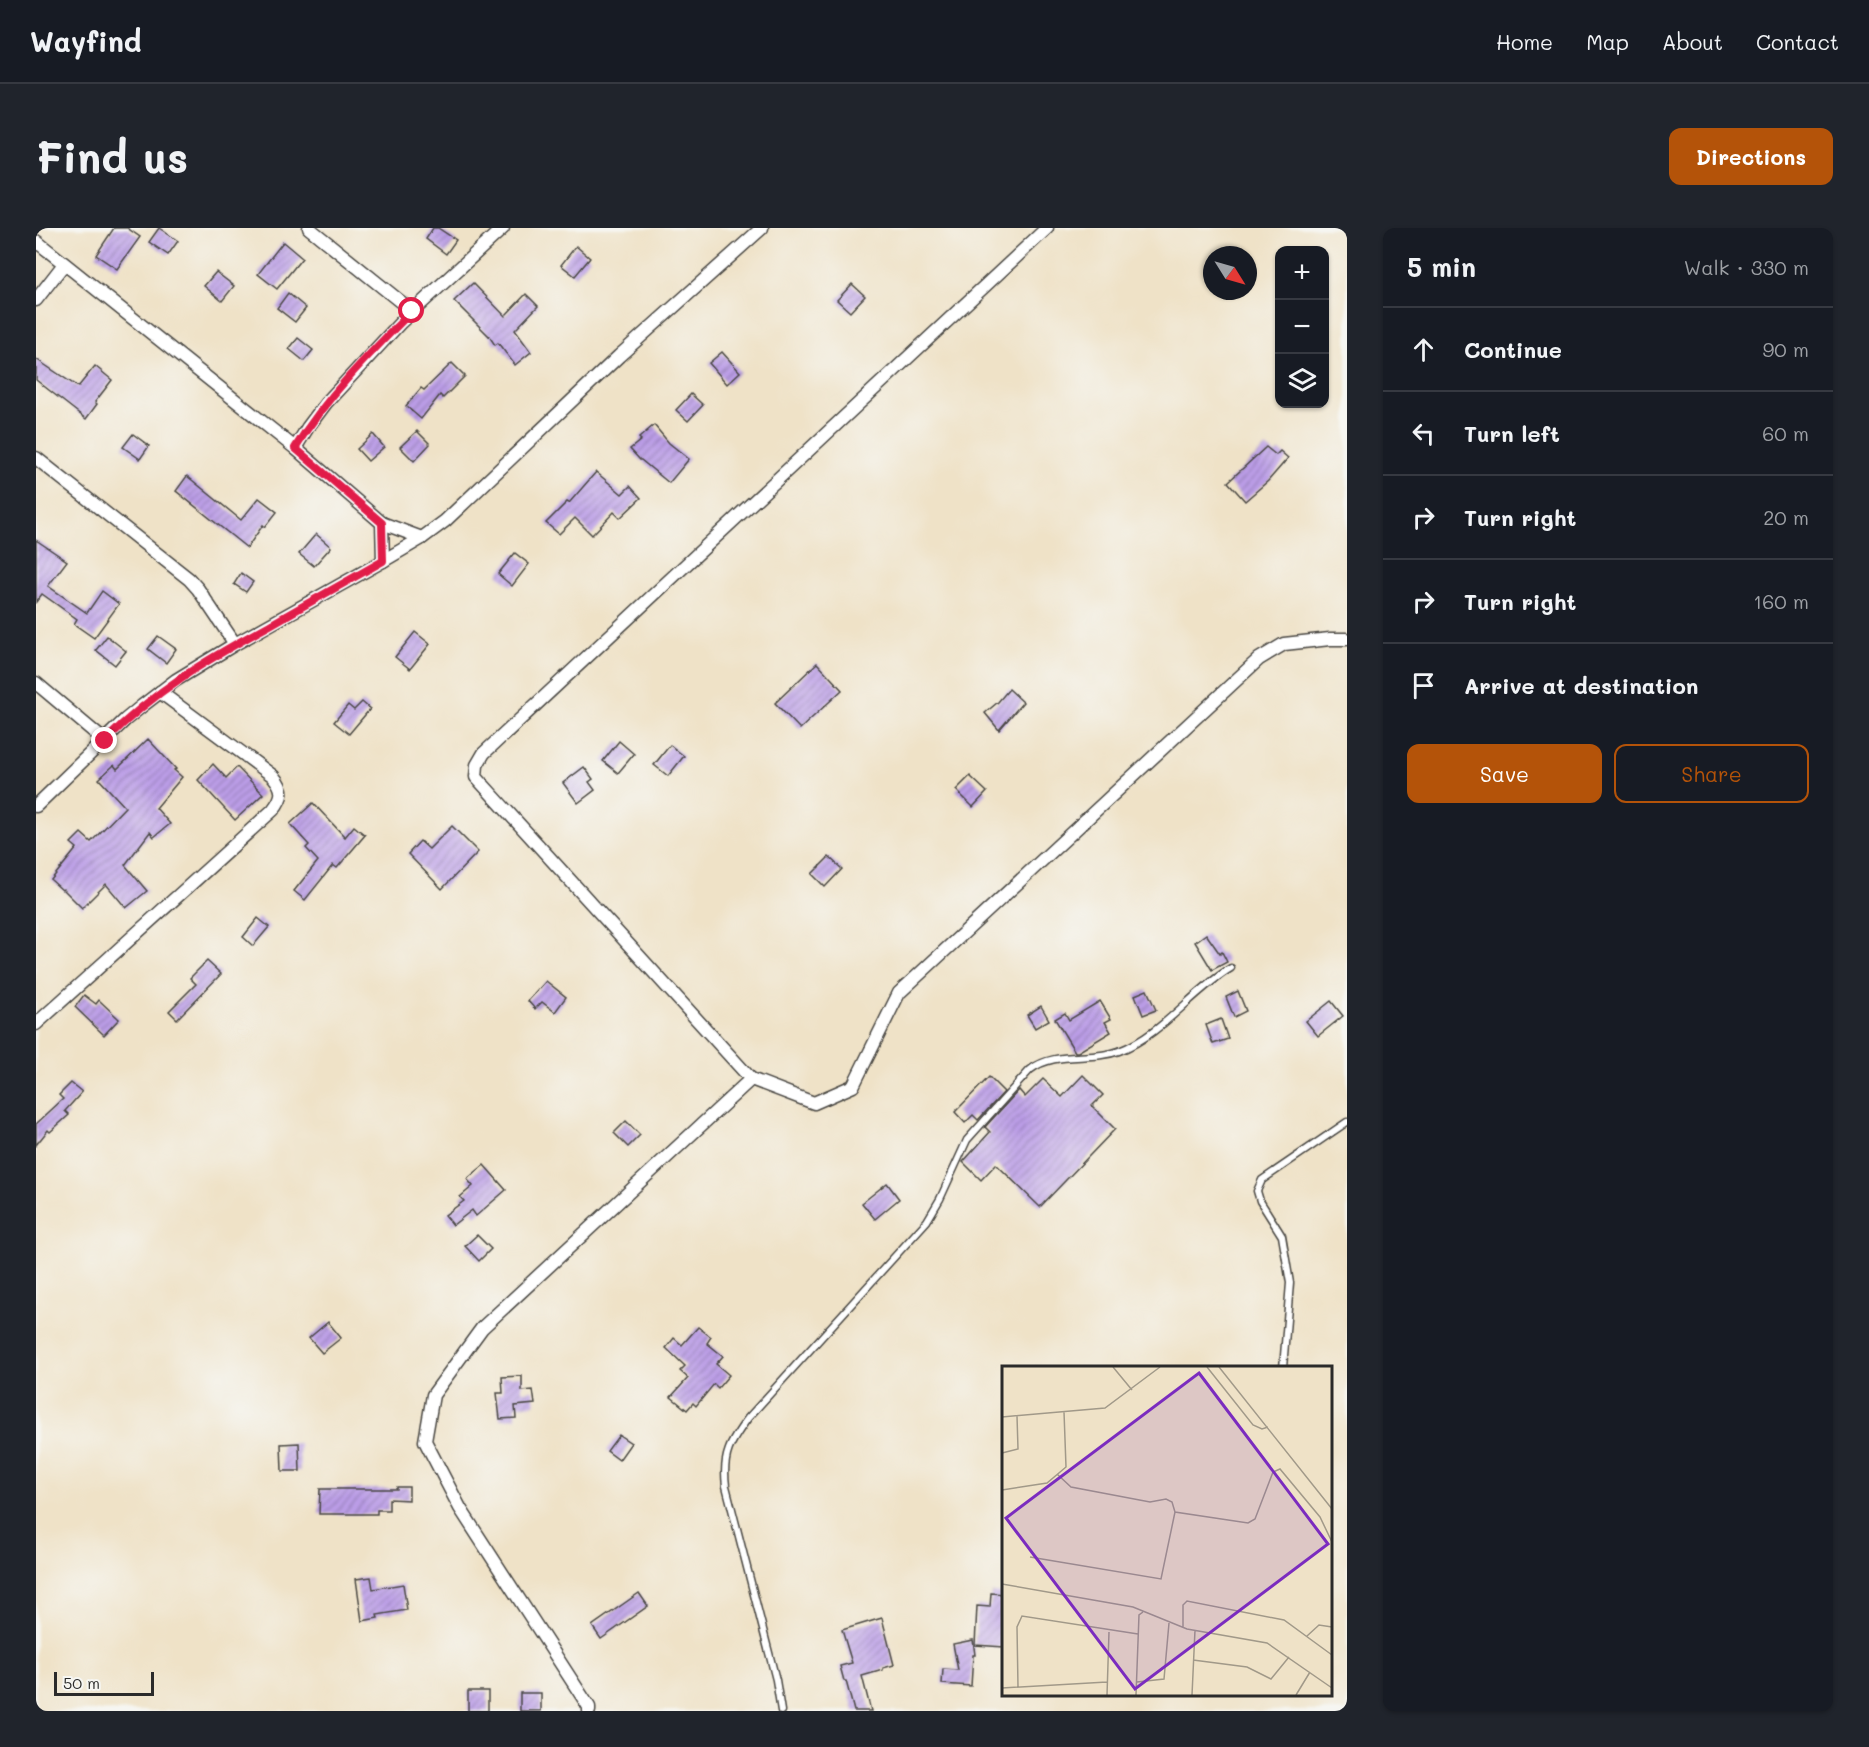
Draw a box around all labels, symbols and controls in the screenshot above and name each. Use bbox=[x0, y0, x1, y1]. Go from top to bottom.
text: Wayfind bbox=[30, 23, 141, 59]
text: Home bbox=[1496, 28, 1553, 55]
text: Map bbox=[1586, 28, 1629, 55]
text: About bbox=[1662, 28, 1723, 55]
text: Contact bbox=[1756, 28, 1839, 55]
button: Directions bbox=[1669, 128, 1833, 185]
text: Find us bbox=[36, 129, 188, 184]
north arrow bbox=[1203, 246, 1257, 300]
map controls bbox=[1275, 246, 1329, 408]
button: + bbox=[1275, 246, 1329, 300]
text: 5 min bbox=[1407, 250, 1476, 284]
text: Walk · 330 m bbox=[1684, 254, 1809, 280]
route start bbox=[398, 297, 424, 323]
button: − bbox=[1275, 300, 1329, 354]
icon: ahead bbox=[1407, 333, 1440, 366]
text: Continue bbox=[1464, 335, 1562, 364]
text: 90 m bbox=[1763, 336, 1809, 362]
button: layers bbox=[1275, 354, 1329, 408]
icon: left bbox=[1407, 417, 1440, 450]
text: Turn left bbox=[1464, 419, 1560, 448]
text: 60 m bbox=[1762, 420, 1809, 446]
icon: right bbox=[1407, 501, 1440, 534]
text: Turn right bbox=[1464, 503, 1576, 532]
text: 20 m bbox=[1763, 504, 1809, 530]
icon: right bbox=[1407, 585, 1440, 618]
text: Turn right bbox=[1464, 587, 1576, 616]
text: 160 m bbox=[1753, 588, 1809, 614]
icon: arrive bbox=[1407, 669, 1440, 702]
text: Arrive at destination bbox=[1464, 671, 1699, 700]
route end bbox=[91, 727, 117, 753]
button: Save bbox=[1407, 744, 1602, 803]
button: Share bbox=[1614, 744, 1809, 803]
inset map bbox=[1002, 1366, 1332, 1696]
scale bar bbox=[54, 1669, 154, 1696]
text: 50 m bbox=[63, 1672, 100, 1693]

